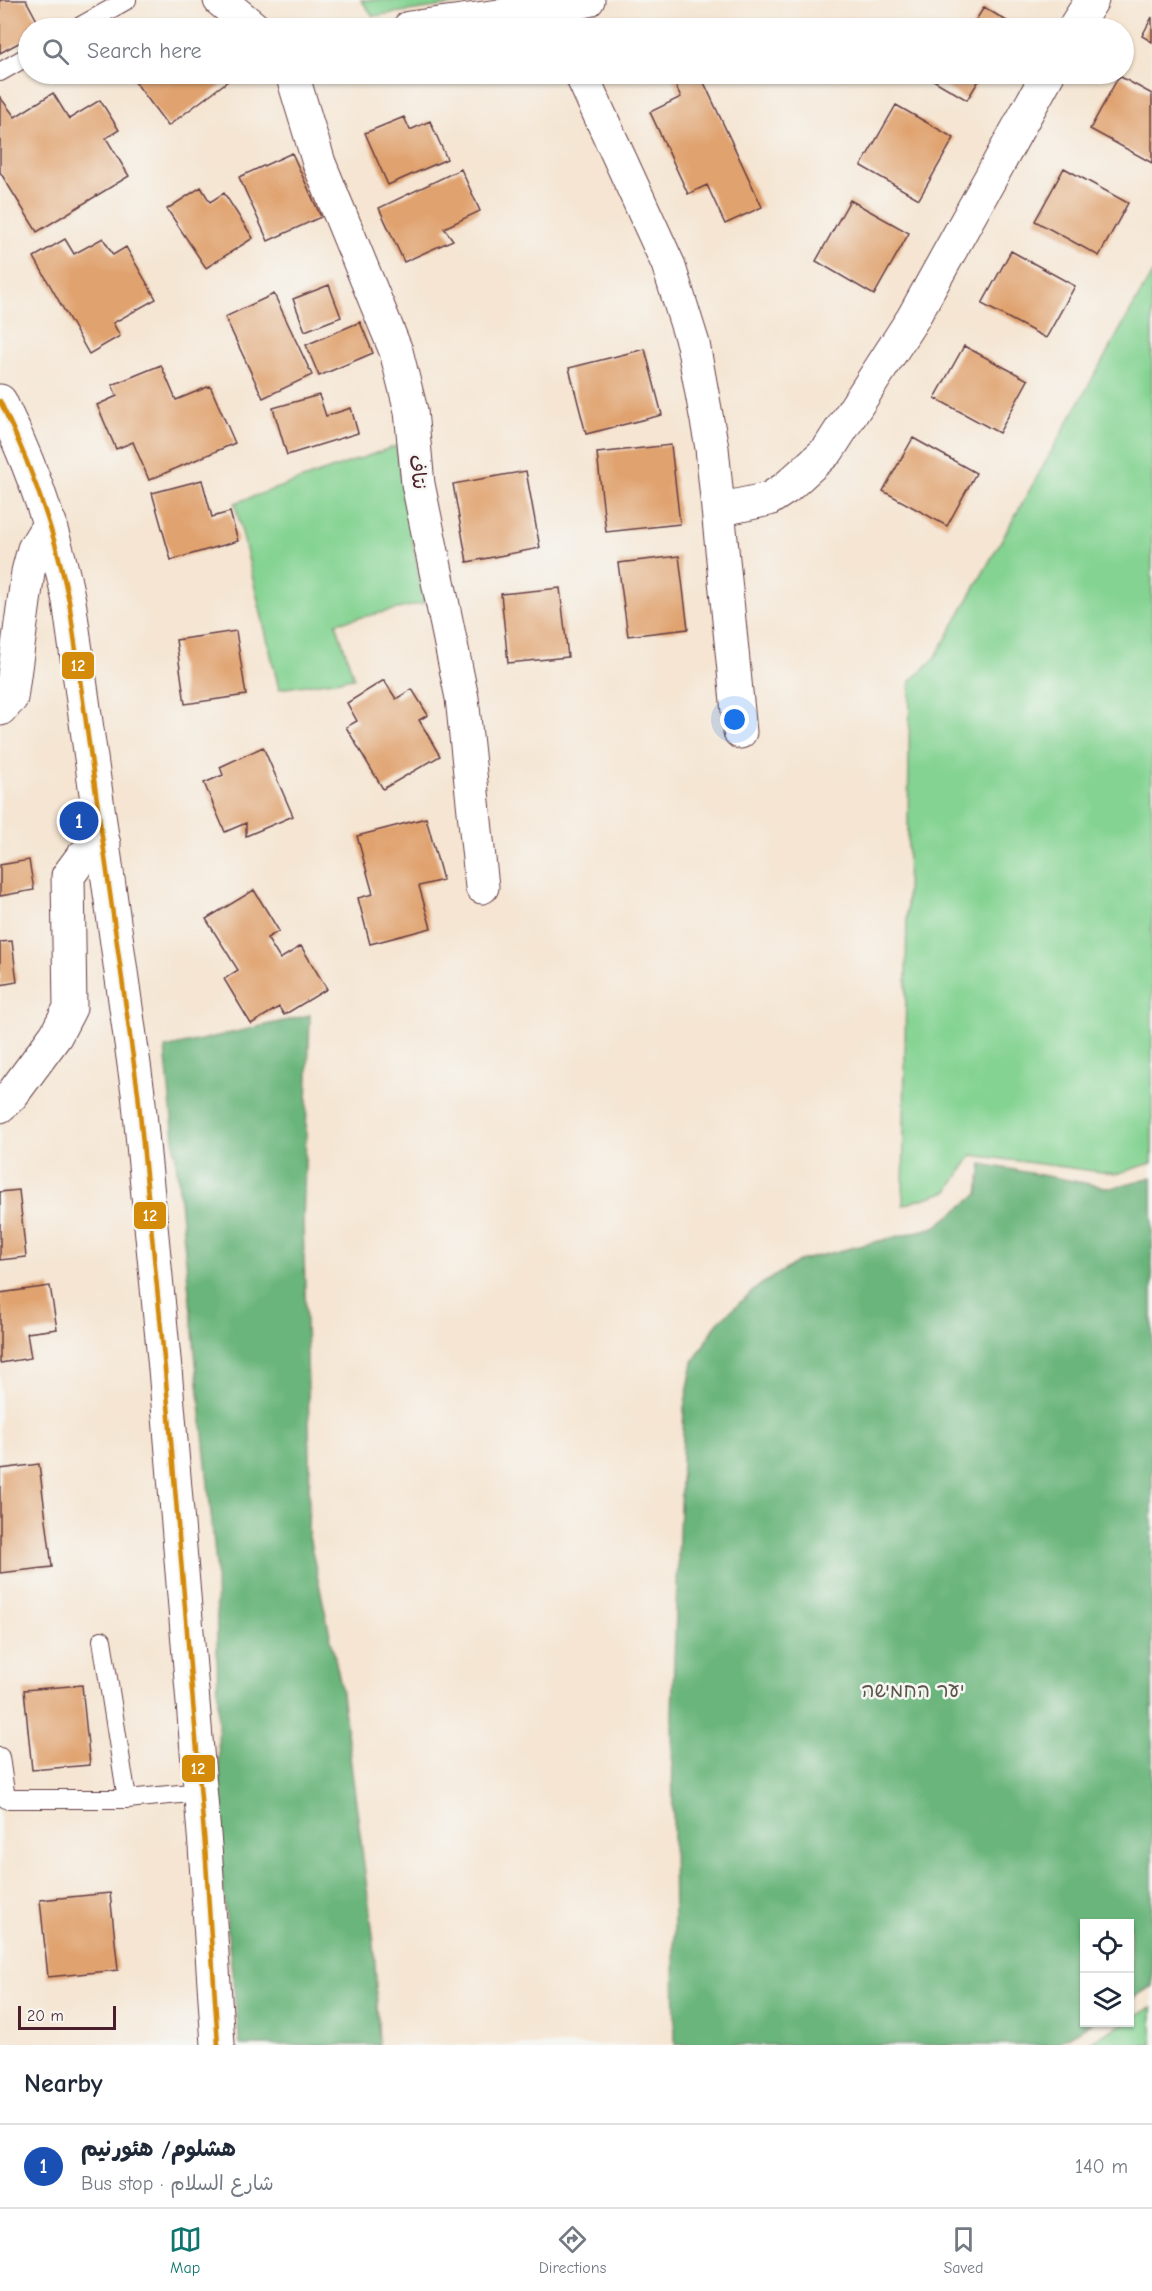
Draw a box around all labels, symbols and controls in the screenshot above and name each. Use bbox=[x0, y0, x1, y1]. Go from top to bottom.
search box bbox=[18, 18, 1134, 84]
icon: search bbox=[39, 35, 72, 68]
text: Search here bbox=[87, 38, 202, 64]
street label: نتاف bbox=[404, 453, 432, 491]
line badge: 12 bbox=[61, 651, 95, 680]
text: 12 bbox=[71, 657, 85, 675]
your location bbox=[720, 705, 749, 734]
pin: 1 bbox=[60, 798, 98, 844]
line badge: 12 bbox=[133, 1201, 167, 1230]
text: 12 bbox=[143, 1207, 157, 1225]
park label: יער החמישה bbox=[861, 1679, 965, 1702]
line badge: 12 bbox=[181, 1754, 216, 1783]
text: 12 bbox=[191, 1760, 205, 1778]
map controls bbox=[1080, 1919, 1134, 2027]
button: locate bbox=[1080, 1919, 1134, 1973]
button: layers bbox=[1080, 1973, 1134, 2027]
scale bar bbox=[18, 2003, 116, 2030]
text: 20 m bbox=[27, 2007, 64, 2025]
text: Nearby bbox=[24, 2069, 103, 2099]
text: هشلوم/ هئورنيم bbox=[81, 2136, 236, 2162]
text: 1 bbox=[40, 2155, 47, 2178]
text: 140 m bbox=[1075, 2155, 1128, 2178]
text: Bus stop · شارع السلام bbox=[81, 2172, 274, 2195]
tab: Map bbox=[169, 2223, 202, 2277]
tab: Directions bbox=[539, 2223, 606, 2277]
tab: Saved bbox=[943, 2223, 983, 2277]

